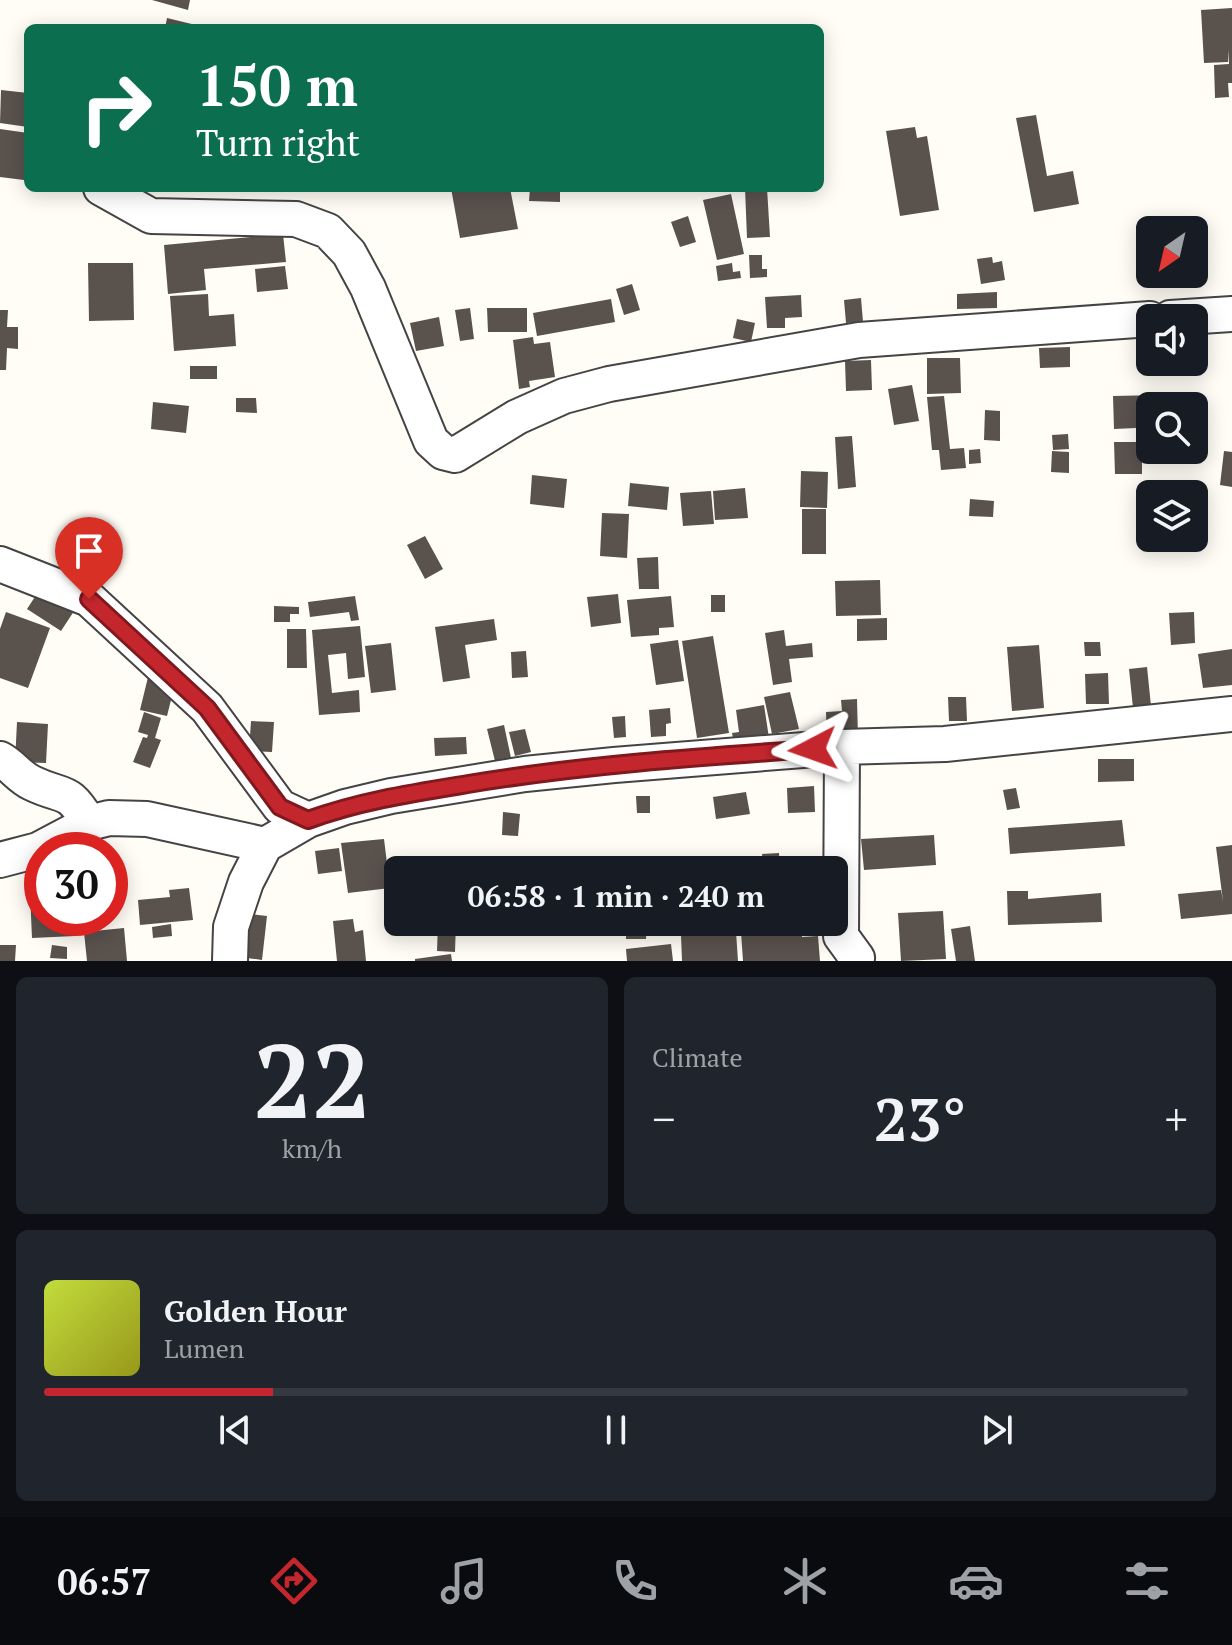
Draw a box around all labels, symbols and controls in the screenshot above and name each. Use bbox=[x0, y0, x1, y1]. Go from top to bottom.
text: 150 m bbox=[196, 48, 358, 122]
icon: right bbox=[64, 56, 168, 160]
text: Turn right bbox=[196, 119, 360, 166]
north arrow bbox=[1136, 216, 1208, 288]
map controls bbox=[1136, 216, 1208, 552]
button: sound bbox=[1136, 304, 1208, 376]
button: search bbox=[1136, 392, 1208, 464]
button: layers bbox=[1136, 480, 1208, 552]
pin bbox=[55, 517, 123, 599]
icon: arrive bbox=[67, 529, 111, 573]
position arrow bbox=[771, 707, 855, 791]
speed limit sign: 30 bbox=[24, 832, 128, 936]
text: 06:58 · 1 min · 240 m bbox=[468, 876, 764, 916]
text: 22 bbox=[253, 1010, 371, 1148]
text: Climate bbox=[652, 1040, 743, 1074]
text: 23° bbox=[874, 1079, 966, 1158]
text: − bbox=[652, 1089, 675, 1148]
text: + bbox=[1165, 1089, 1188, 1148]
text: km/h bbox=[282, 1131, 342, 1165]
text: Golden Hour bbox=[164, 1291, 347, 1331]
text: Lumen bbox=[164, 1331, 244, 1365]
icon: previous bbox=[213, 1408, 257, 1452]
icon: pause bbox=[594, 1408, 638, 1452]
icon: next bbox=[975, 1408, 1019, 1452]
icon: directions bbox=[266, 1553, 322, 1609]
icon: music bbox=[436, 1553, 492, 1609]
icon: phone bbox=[607, 1553, 663, 1609]
icon: climate bbox=[777, 1553, 833, 1609]
icon: car bbox=[948, 1553, 1004, 1609]
icon: filters bbox=[1119, 1553, 1175, 1609]
text: 06:57 bbox=[57, 1558, 151, 1605]

